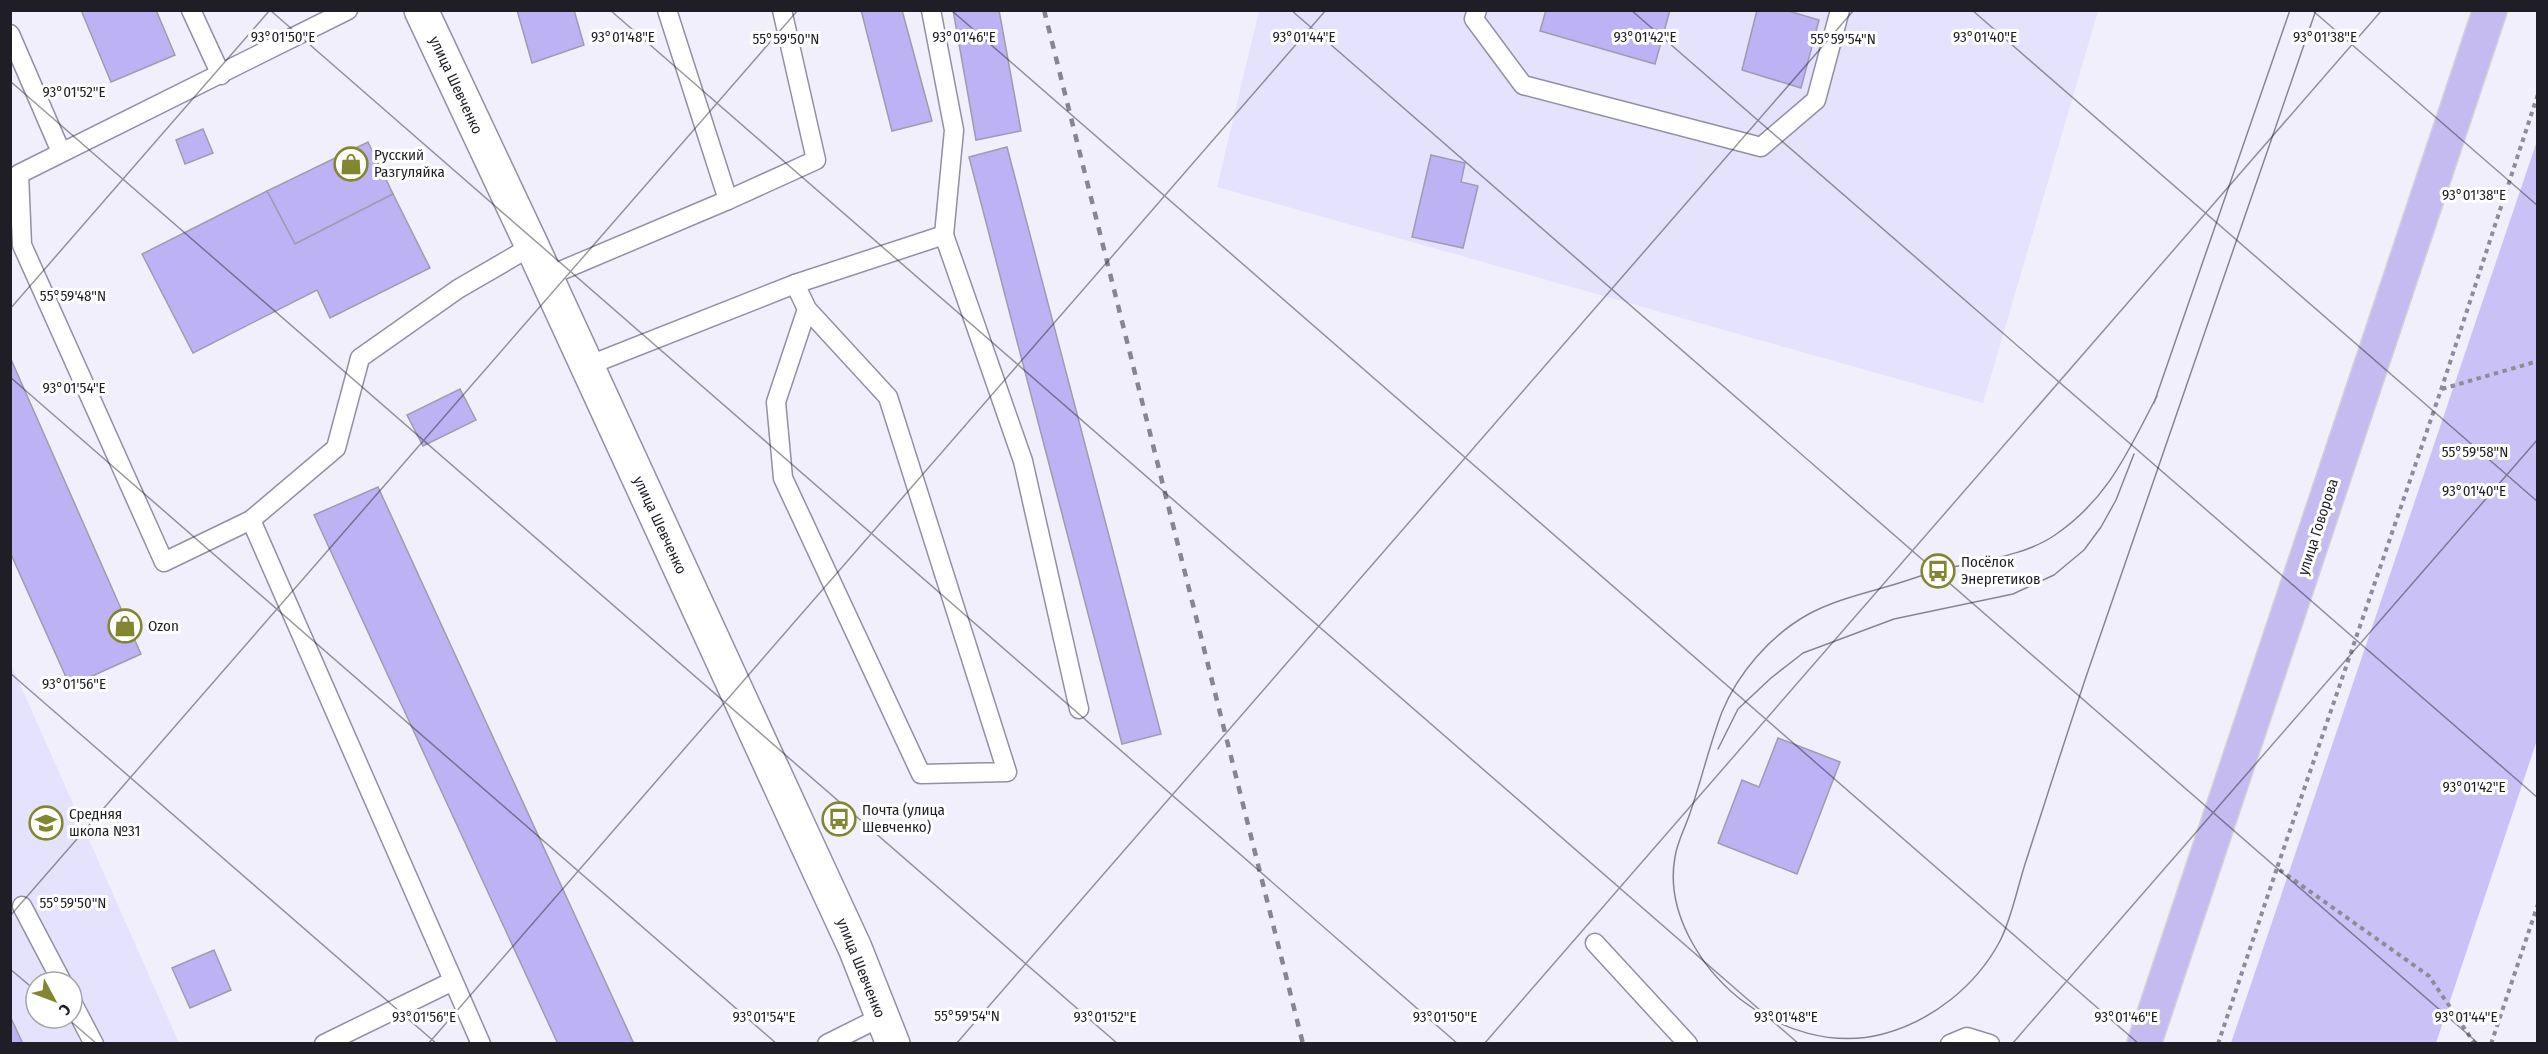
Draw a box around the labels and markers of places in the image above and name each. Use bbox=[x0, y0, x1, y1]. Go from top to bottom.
shop icon: Русский Разгуляйка bbox=[333, 146, 369, 182]
place label: Русский Разгуляйка bbox=[374, 146, 445, 181]
bus stop icon: Посёлок Энергетиков bbox=[1920, 553, 1956, 589]
place label: Посёлок Энергетиков bbox=[1961, 553, 2041, 588]
shop icon: Ozon bbox=[107, 608, 143, 644]
place label: Ozon bbox=[148, 617, 179, 635]
bus stop icon: Почта (улица Шевченко) bbox=[821, 801, 857, 837]
place label: Почта (улица Шевченко) bbox=[862, 801, 945, 836]
school or university icon: Средняя школа №31 bbox=[28, 805, 64, 841]
place label: Средняя школа №31 bbox=[69, 805, 140, 840]

